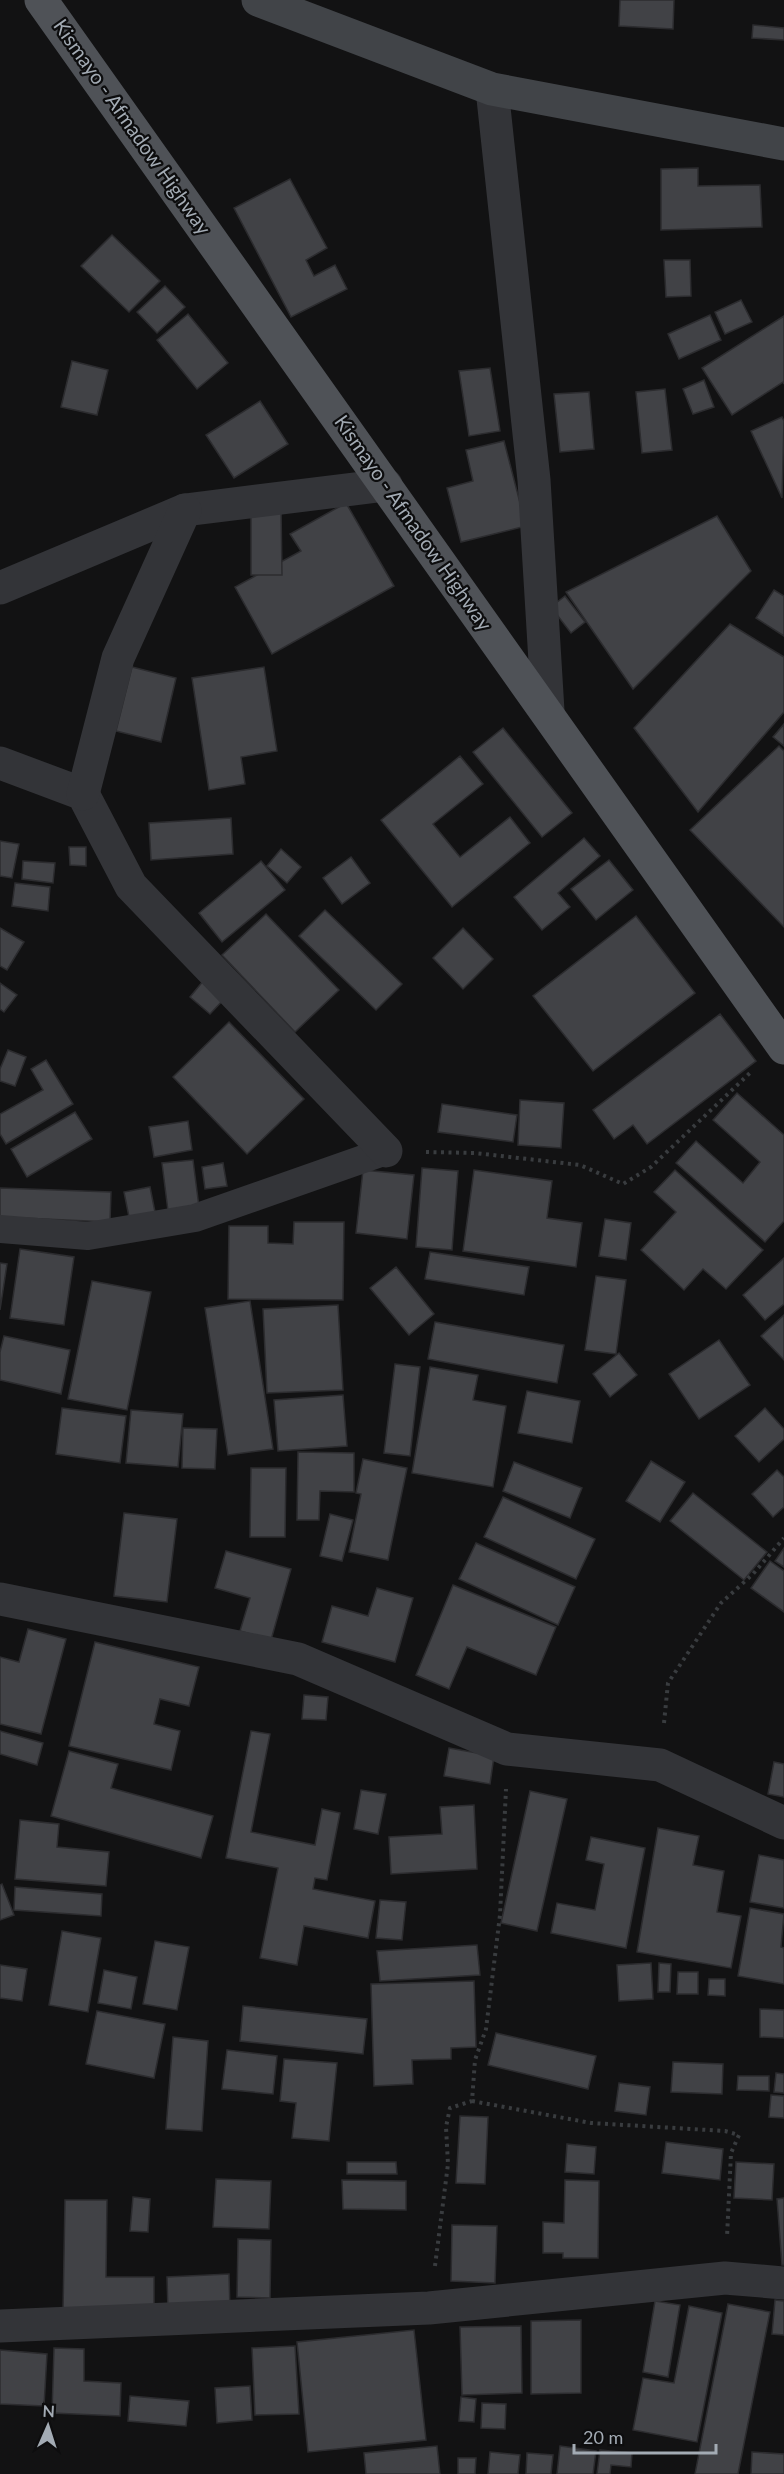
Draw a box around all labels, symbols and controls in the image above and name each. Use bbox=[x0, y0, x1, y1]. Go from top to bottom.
street label: Kismayo - Afmadow Highway bbox=[49, 14, 217, 239]
street label: Kismayo - Afmadow Highway bbox=[330, 410, 498, 635]
north arrow bbox=[18, 2396, 78, 2456]
text: N bbox=[42, 2401, 55, 2420]
scale bar bbox=[574, 2417, 716, 2455]
text: 20 m bbox=[583, 2426, 623, 2448]

